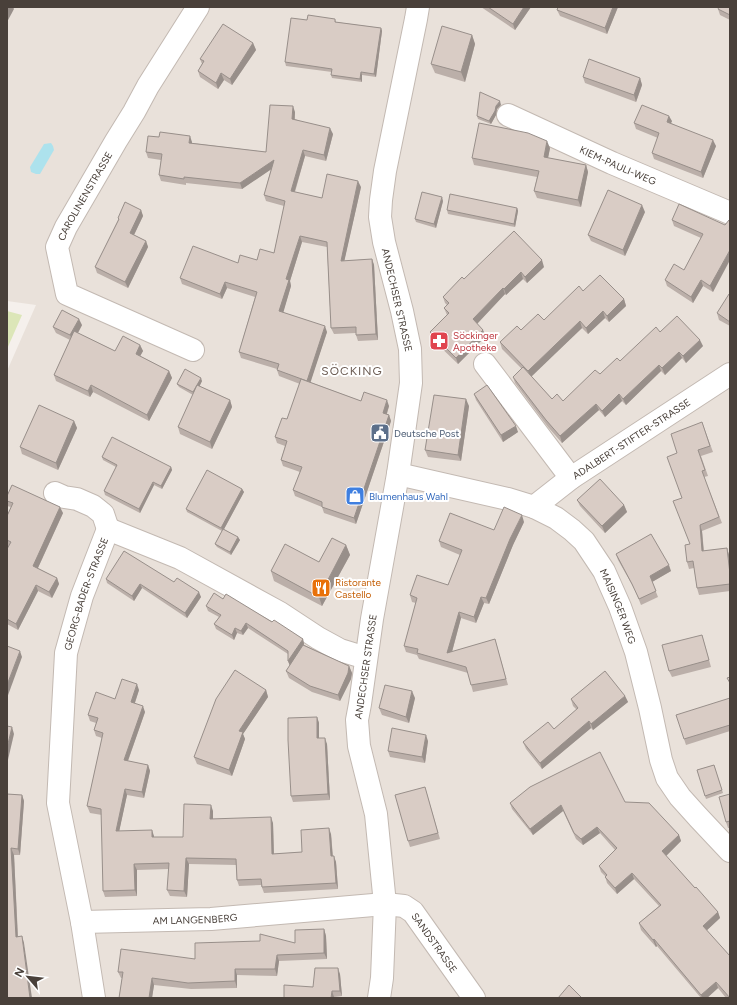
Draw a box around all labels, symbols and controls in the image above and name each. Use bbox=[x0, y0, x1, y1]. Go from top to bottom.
street label: KIEM-PAULI-WEG bbox=[578, 143, 659, 188]
street label: CAROLINENSTRASSE bbox=[54, 149, 115, 242]
street label: ANDECHSER STRASSE bbox=[379, 247, 415, 353]
place label: Söckinger Apotheke bbox=[453, 329, 498, 354]
pharmacy icon: Söckinger Apotheke bbox=[428, 330, 450, 352]
district label: SÖCKING bbox=[321, 364, 383, 378]
street label: ADALBERT-STIFTER-STRASSE bbox=[570, 395, 693, 482]
public building icon: Deutsche Post bbox=[369, 422, 391, 444]
place label: Deutsche Post bbox=[394, 427, 459, 440]
shop icon: Blumenhaus Wahl bbox=[344, 485, 366, 507]
place label: Blumenhaus Wahl bbox=[369, 490, 448, 503]
street label: GEORG-BADER-STRASSE bbox=[61, 535, 111, 652]
street label: MAISINGER WEG bbox=[597, 567, 639, 646]
place label: Ristorante Castello bbox=[335, 576, 382, 601]
restaurant icon: Ristorante Castello bbox=[310, 577, 332, 599]
street label: ANDECHSER STRASSE bbox=[351, 613, 379, 720]
street label: AM LANGENBERG bbox=[153, 910, 238, 927]
street label: SANDSTRASSE bbox=[409, 910, 460, 975]
north arrow bbox=[8, 957, 48, 997]
text: N bbox=[12, 966, 27, 979]

